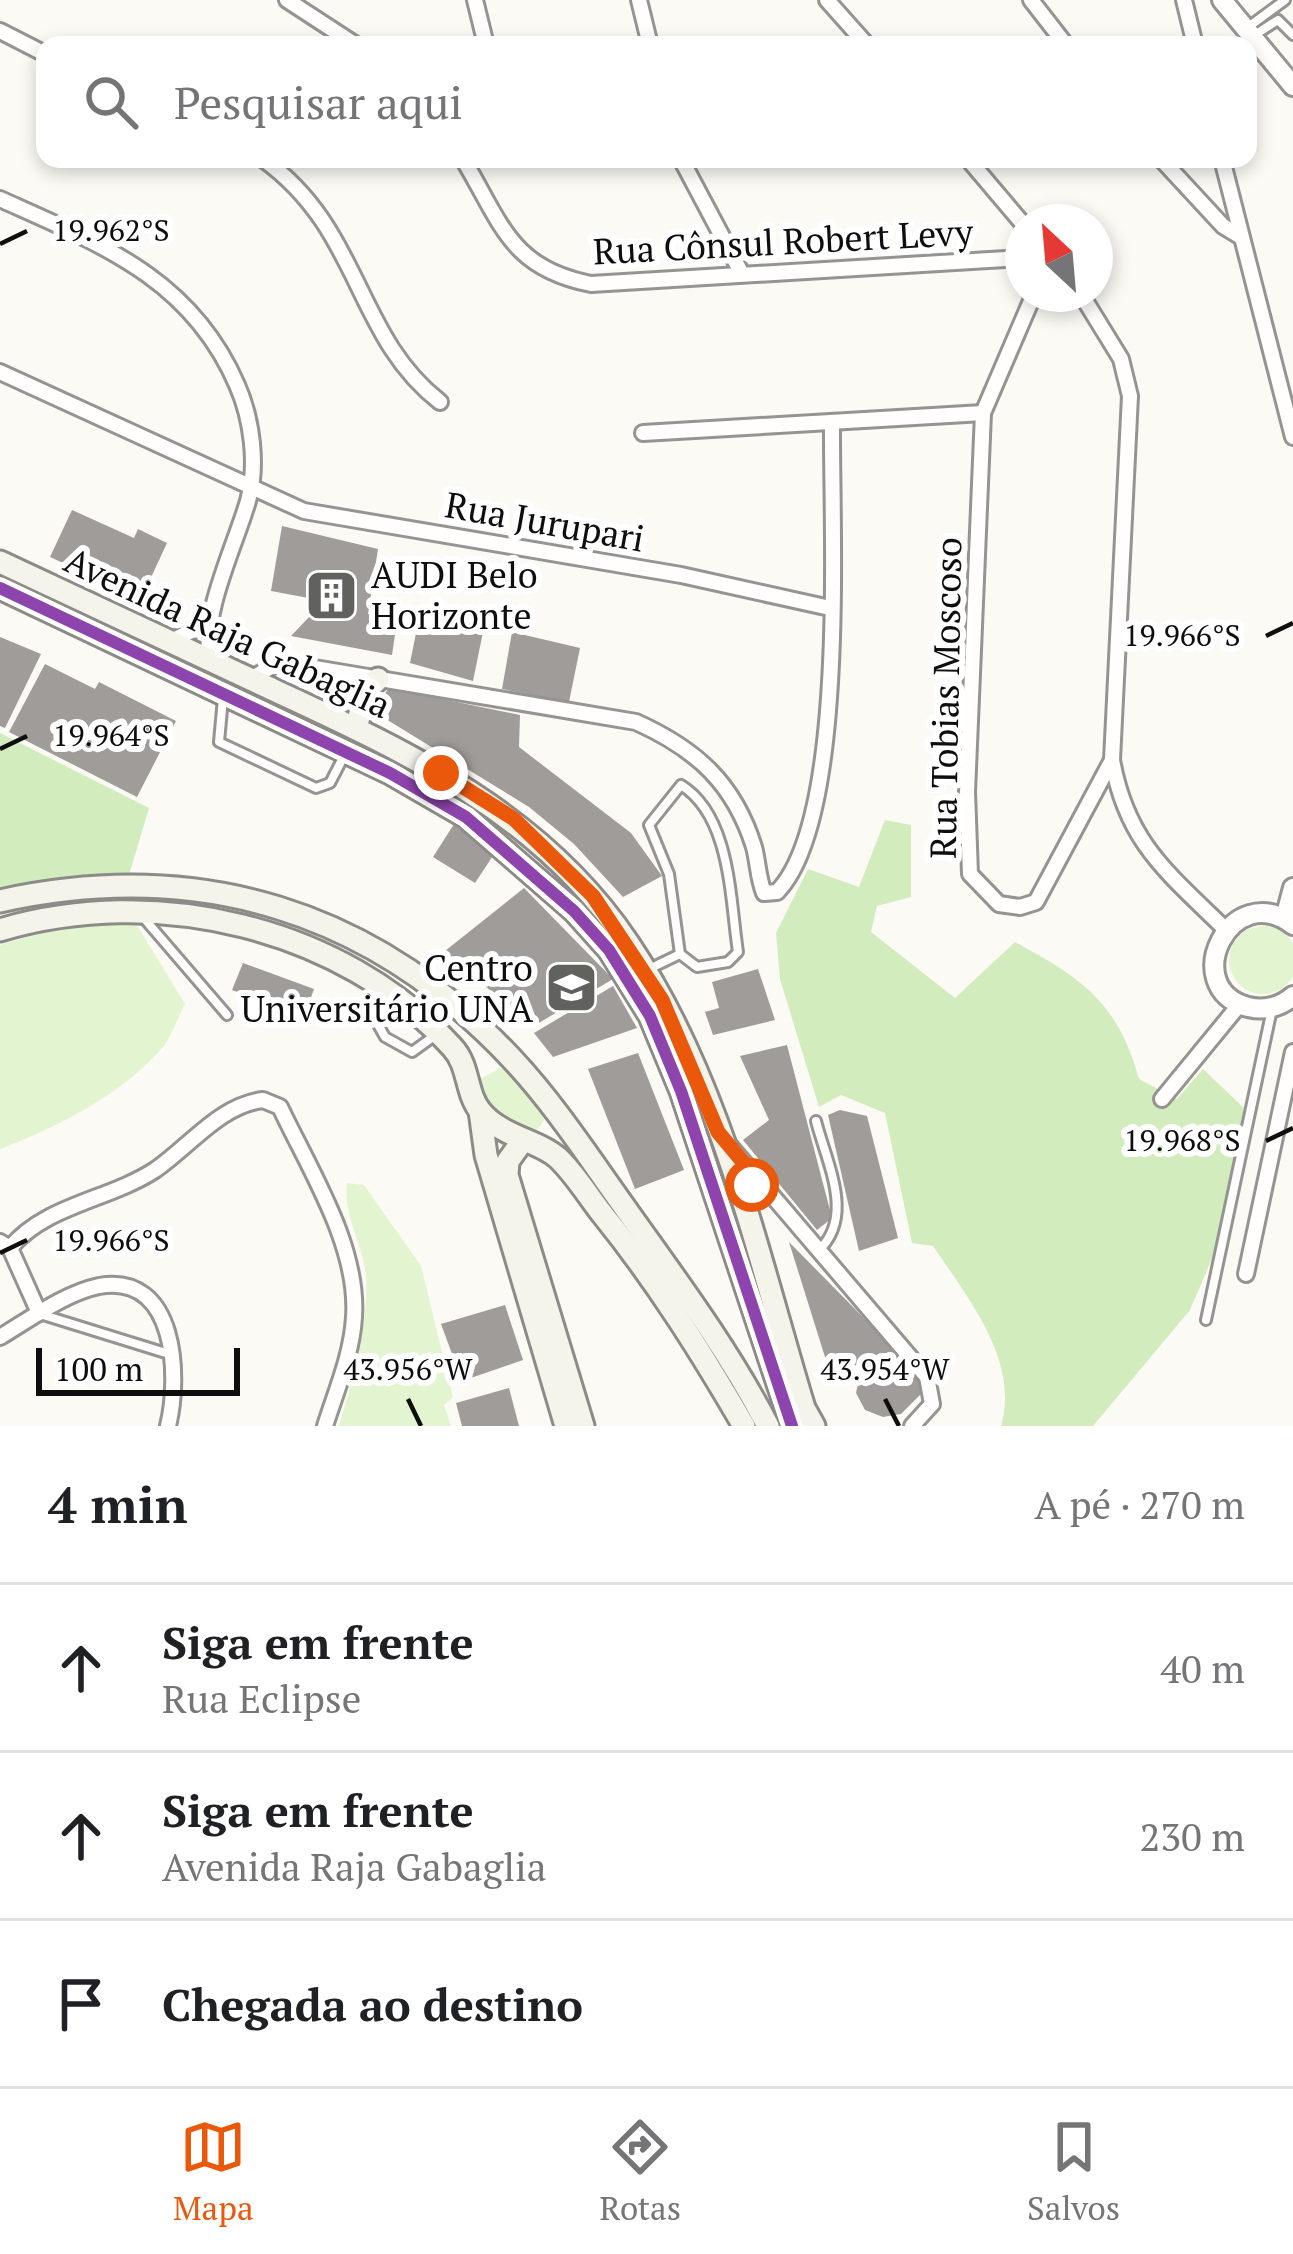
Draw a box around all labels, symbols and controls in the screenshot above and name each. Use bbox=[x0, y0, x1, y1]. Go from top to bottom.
search box bbox=[36, 36, 1257, 168]
icon: search bbox=[78, 69, 144, 135]
text: Pesquisar aqui bbox=[174, 72, 463, 132]
north arrow bbox=[1005, 204, 1113, 312]
street label: Rua Cônsul Robert Levy bbox=[592, 208, 975, 274]
text: 19.962°S bbox=[52, 210, 170, 250]
street label: Rua Jurupari bbox=[442, 480, 648, 562]
street label: Avenida Raja Gabaglia bbox=[57, 536, 399, 728]
street label: Rua Tobias Moscoso bbox=[919, 537, 971, 859]
place label: AUDI Belo Horizonte bbox=[371, 551, 538, 639]
building icon: AUDI Belo Horizonte bbox=[304, 567, 360, 623]
text: 19.966°S bbox=[1123, 615, 1241, 655]
text: 19.964°S bbox=[52, 715, 170, 755]
route end bbox=[414, 746, 468, 800]
place label: Centro Universitário UNA bbox=[241, 944, 533, 1032]
school or university icon: Centro Universitário UNA bbox=[544, 960, 600, 1016]
text: 19.968°S bbox=[1123, 1120, 1241, 1160]
route start bbox=[725, 1158, 779, 1212]
text: 19.966°S bbox=[52, 1220, 170, 1260]
scale bar bbox=[36, 1342, 240, 1395]
text: 100 m bbox=[54, 1347, 143, 1390]
text: 43.956°W bbox=[343, 1349, 474, 1389]
text: 43.954°W bbox=[820, 1349, 951, 1389]
text: 4 min bbox=[48, 1470, 188, 1538]
text: A pé · 270 m bbox=[1034, 1478, 1245, 1530]
text: Siga em frente bbox=[162, 1612, 474, 1672]
icon: ahead bbox=[48, 1635, 114, 1701]
text: 40 m bbox=[1160, 1642, 1245, 1694]
text: Rua Eclipse bbox=[162, 1672, 361, 1724]
text: Siga em frente bbox=[162, 1780, 474, 1840]
icon: ahead bbox=[48, 1803, 114, 1869]
text: 230 m bbox=[1140, 1810, 1245, 1862]
text: Avenida Raja Gabaglia bbox=[162, 1840, 546, 1892]
icon: arrive bbox=[48, 1971, 114, 2037]
text: Chegada ao destino bbox=[162, 1974, 583, 2034]
tab: Mapa bbox=[173, 2114, 254, 2229]
tab: Rotas bbox=[600, 2114, 681, 2229]
tab: Salvos bbox=[1027, 2114, 1120, 2229]

